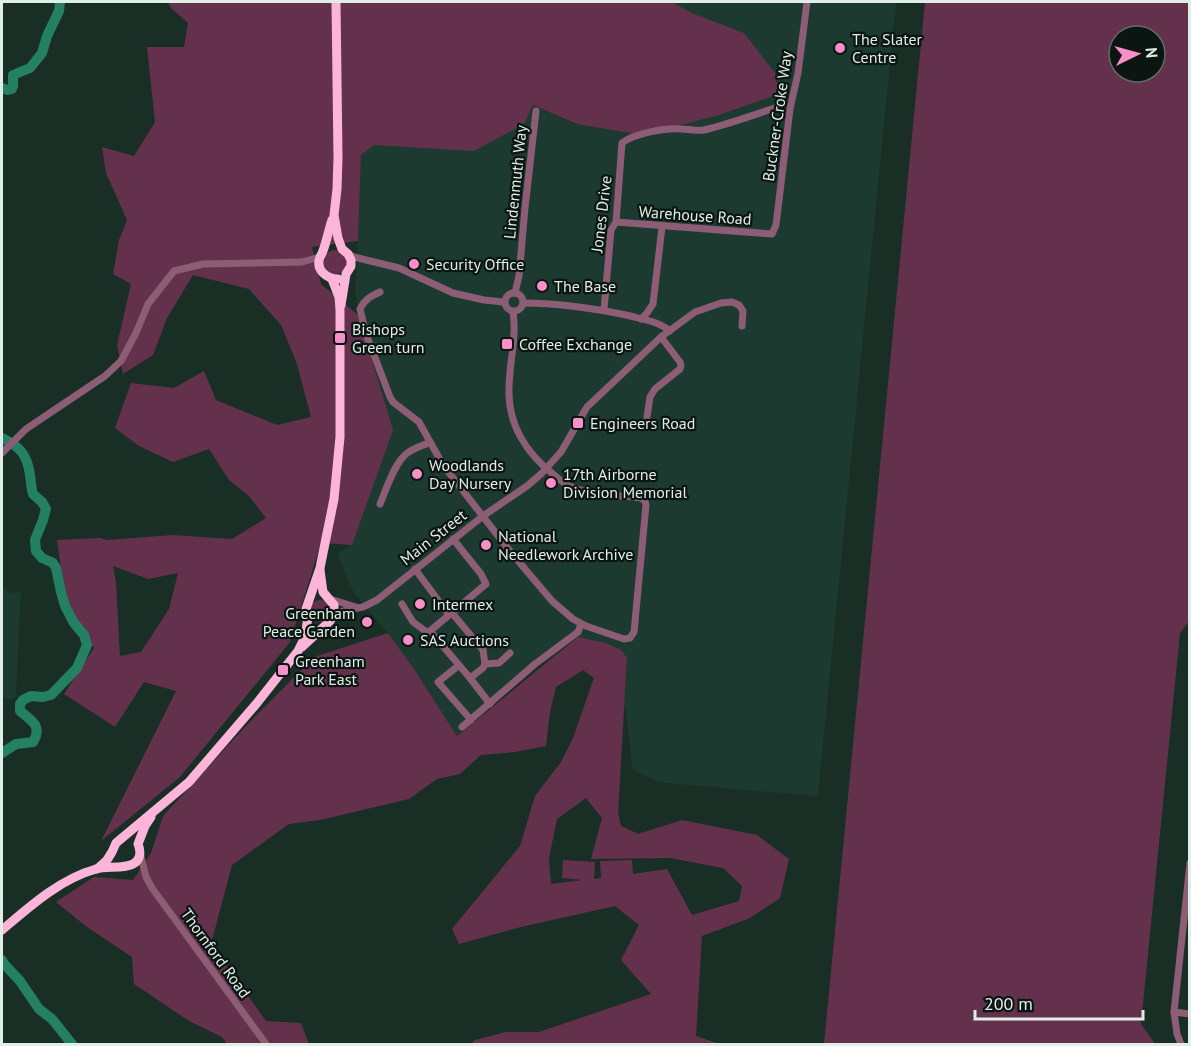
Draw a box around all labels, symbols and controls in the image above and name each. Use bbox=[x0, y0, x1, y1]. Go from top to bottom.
north arrow bbox=[1107, 24, 1167, 84]
place label: The Slater Centre bbox=[852, 29, 923, 67]
marker: The Slater Centre bbox=[833, 41, 847, 55]
text: N bbox=[1142, 47, 1162, 59]
street label: Buckner-Croke Way bbox=[758, 49, 796, 182]
street label: Lindenmuth Way bbox=[499, 123, 531, 240]
street label: Jones Drive bbox=[586, 175, 616, 254]
street label: Warehouse Road bbox=[638, 201, 752, 229]
place label: Security Office bbox=[426, 254, 524, 274]
marker: Security Office bbox=[407, 257, 421, 271]
place label: The Base bbox=[554, 276, 616, 296]
marker: The Base bbox=[535, 279, 549, 293]
place label: Bishops Green turn bbox=[352, 319, 425, 357]
marker: Bishops Green turn bbox=[333, 331, 347, 345]
place label: Coffee Exchange bbox=[519, 334, 632, 354]
marker: Coffee Exchange bbox=[500, 337, 514, 351]
place label: Engineers Road bbox=[590, 413, 695, 433]
marker: Engineers Road bbox=[571, 416, 585, 430]
place label: Woodlands Day Nursery bbox=[429, 455, 512, 493]
place label: 17th Airborne Division Memorial bbox=[563, 464, 687, 502]
marker: Woodlands Day Nursery bbox=[410, 467, 424, 481]
marker: 17th Airborne Division Memorial bbox=[544, 476, 558, 490]
street label: Main Street bbox=[396, 505, 471, 569]
place label: National Needlework Archive bbox=[498, 526, 633, 564]
marker: National Needlework Archive bbox=[479, 538, 493, 552]
place label: Intermex bbox=[432, 594, 493, 614]
marker: Intermex bbox=[413, 597, 427, 611]
place label: Greenham Peace Garden bbox=[263, 603, 355, 641]
marker: Greenham Peace Garden bbox=[360, 615, 374, 629]
place label: SAS Auctions bbox=[420, 630, 509, 650]
marker: SAS Auctions bbox=[401, 633, 415, 647]
place label: Greenham Park East bbox=[295, 651, 365, 689]
marker: Greenham Park East bbox=[276, 663, 290, 677]
street label: Thornford Road bbox=[177, 904, 255, 1002]
scale bar bbox=[975, 983, 1143, 1021]
text: 200 m bbox=[984, 992, 1033, 1015]

